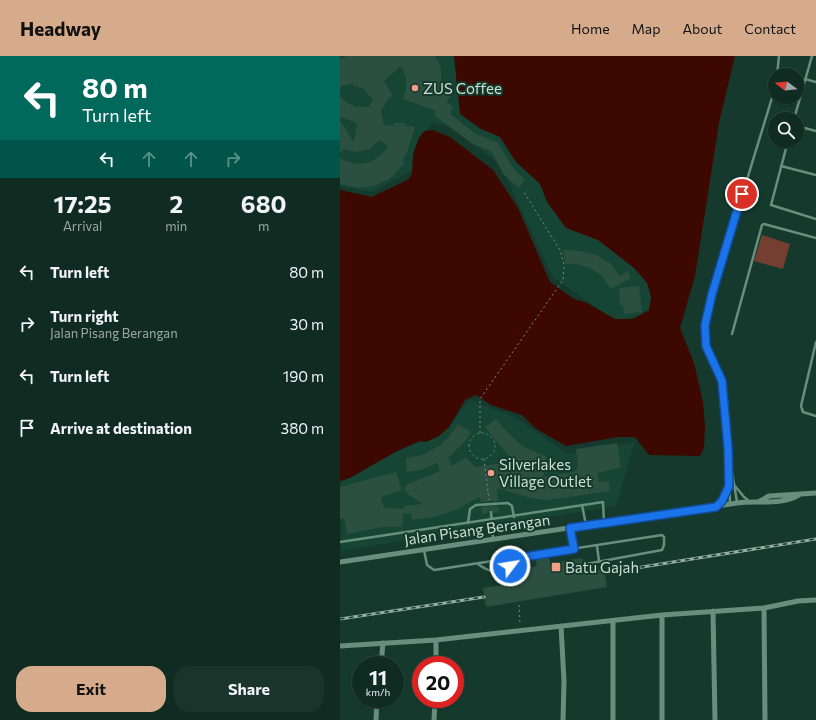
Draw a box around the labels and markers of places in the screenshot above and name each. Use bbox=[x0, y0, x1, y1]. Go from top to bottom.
place label: ZUS Coffee bbox=[423, 79, 502, 97]
marker: ZUS Coffee bbox=[410, 83, 420, 93]
pin bbox=[725, 177, 759, 211]
place label: Silverlakes Village Outlet bbox=[499, 455, 592, 490]
marker: Silverlakes Village Outlet bbox=[486, 468, 496, 478]
place label: Batu Gajah bbox=[565, 558, 639, 576]
marker: Batu Gajah bbox=[550, 561, 562, 573]

